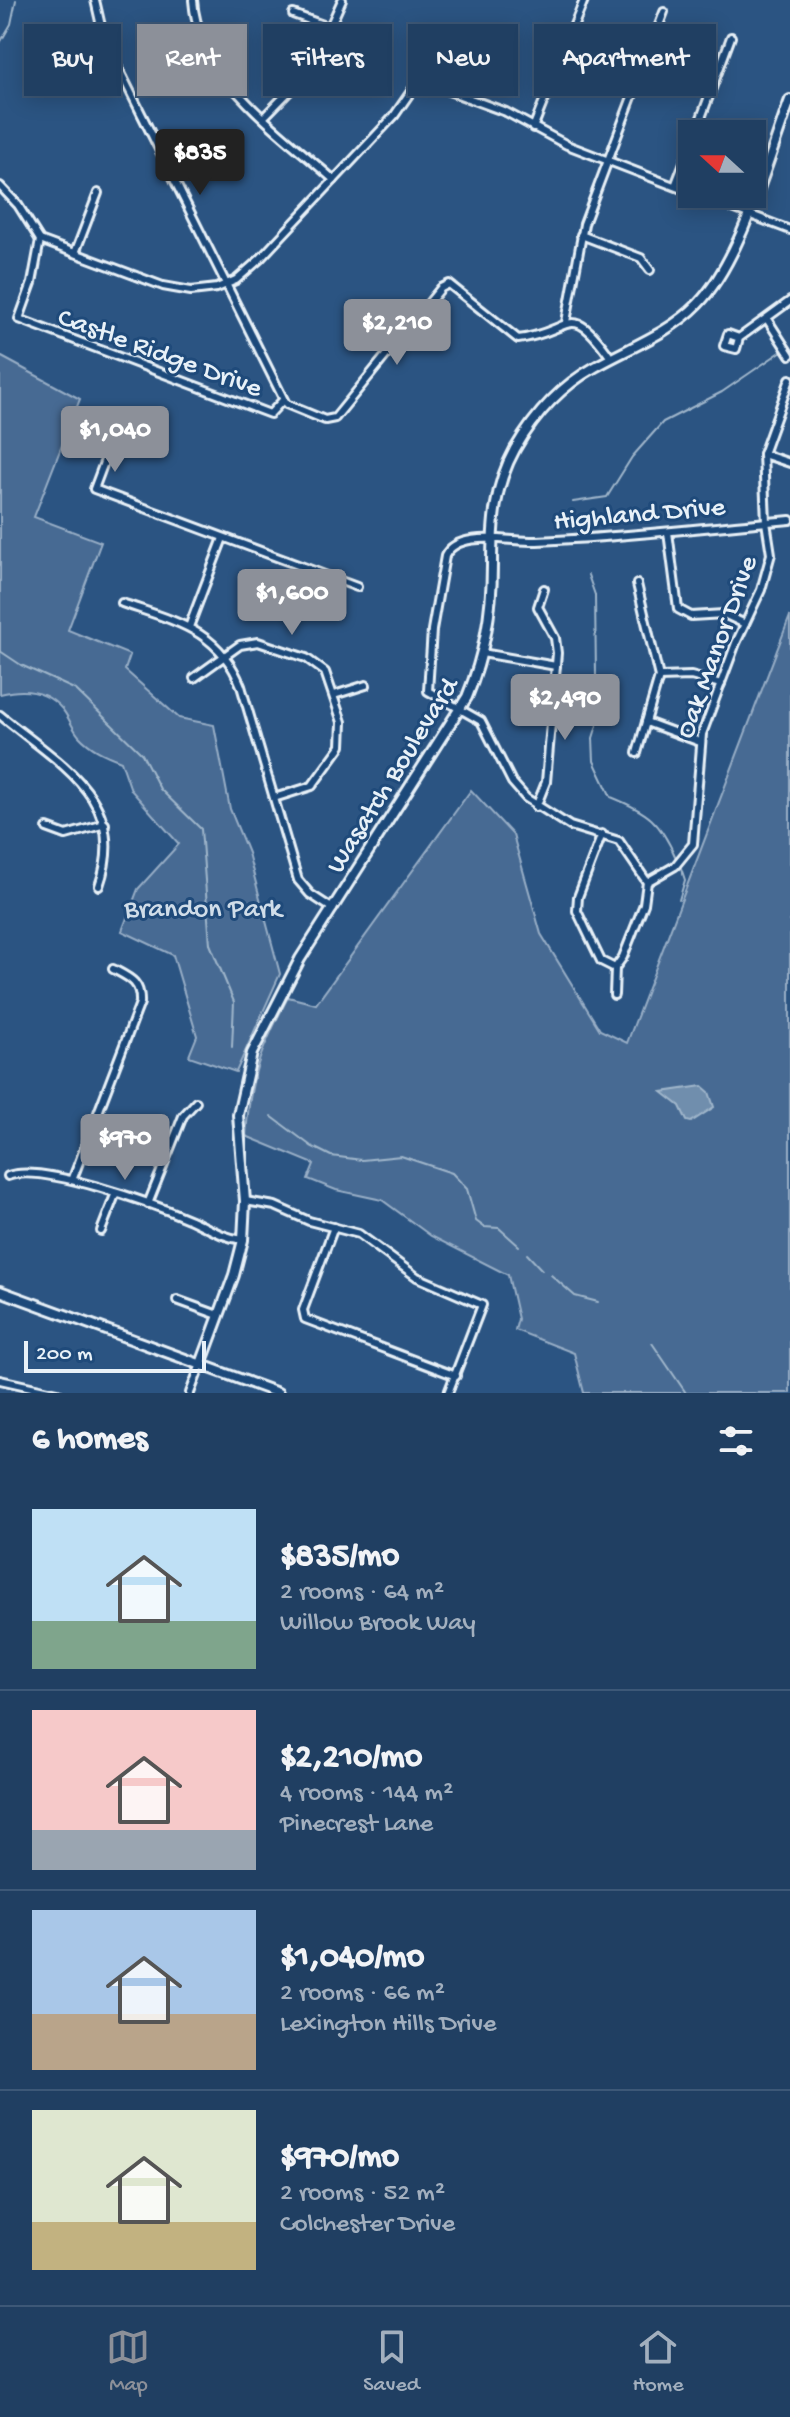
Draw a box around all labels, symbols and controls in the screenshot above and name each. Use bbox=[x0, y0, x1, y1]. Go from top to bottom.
chip: Buy bbox=[24, 24, 121, 96]
chip: Rent bbox=[137, 24, 247, 96]
chip: Filters bbox=[263, 24, 392, 96]
chip: New bbox=[408, 24, 518, 96]
chip: Apartment bbox=[534, 24, 716, 96]
north arrow bbox=[678, 120, 766, 208]
map controls bbox=[678, 120, 766, 208]
pin: $835 bbox=[153, 129, 247, 197]
text: $835 bbox=[173, 139, 227, 170]
pin: $2,210 bbox=[332, 299, 462, 367]
street label: Castle Ridge Drive bbox=[53, 302, 267, 407]
text: $2,210 bbox=[362, 309, 432, 340]
pin: $1,040 bbox=[50, 406, 180, 474]
text: $1,040 bbox=[79, 416, 151, 447]
street label: Highland Drive bbox=[552, 491, 727, 539]
street label: Oak Manor Drive bbox=[670, 551, 767, 743]
pin: $1,600 bbox=[227, 569, 357, 637]
text: $1,600 bbox=[255, 579, 329, 610]
street label: Wasatch Boulevard bbox=[320, 670, 469, 880]
pin: $2,490 bbox=[500, 674, 630, 742]
text: $2,490 bbox=[529, 684, 601, 715]
park label: Brandon Park bbox=[123, 894, 284, 927]
pin: $970 bbox=[78, 1114, 172, 1182]
text: $970 bbox=[99, 1124, 152, 1155]
scale bar bbox=[24, 1337, 206, 1373]
text: 200 m bbox=[36, 1342, 93, 1368]
icon: filters bbox=[714, 1419, 758, 1463]
text: 6 homes bbox=[32, 1421, 147, 1461]
text: $835/mo bbox=[280, 1538, 399, 1578]
icon: home bbox=[96, 1541, 192, 1637]
text: 2 rooms · 64 m² bbox=[280, 1578, 444, 1609]
text: Willow Brook Way bbox=[280, 1609, 476, 1640]
text: $2,210/mo bbox=[280, 1739, 422, 1779]
icon: home bbox=[96, 1742, 192, 1838]
text: 4 rooms · 144 m² bbox=[280, 1779, 453, 1810]
text: Pinecrest Lane bbox=[280, 1810, 433, 1841]
text: $1,040/mo bbox=[280, 1939, 424, 1979]
icon: home bbox=[96, 1942, 192, 2038]
text: 2 rooms · 66 m² bbox=[280, 1979, 445, 2010]
text: Lexington Hills Drive bbox=[280, 2010, 496, 2041]
text: $970/mo bbox=[280, 2139, 399, 2179]
icon: home bbox=[96, 2142, 192, 2238]
text: 2 rooms · 52 m² bbox=[280, 2179, 445, 2210]
text: Colchester Drive bbox=[280, 2210, 455, 2241]
tab: Map bbox=[106, 2325, 150, 2399]
tab: Saved bbox=[363, 2325, 420, 2399]
tab: Home bbox=[633, 2325, 684, 2399]

